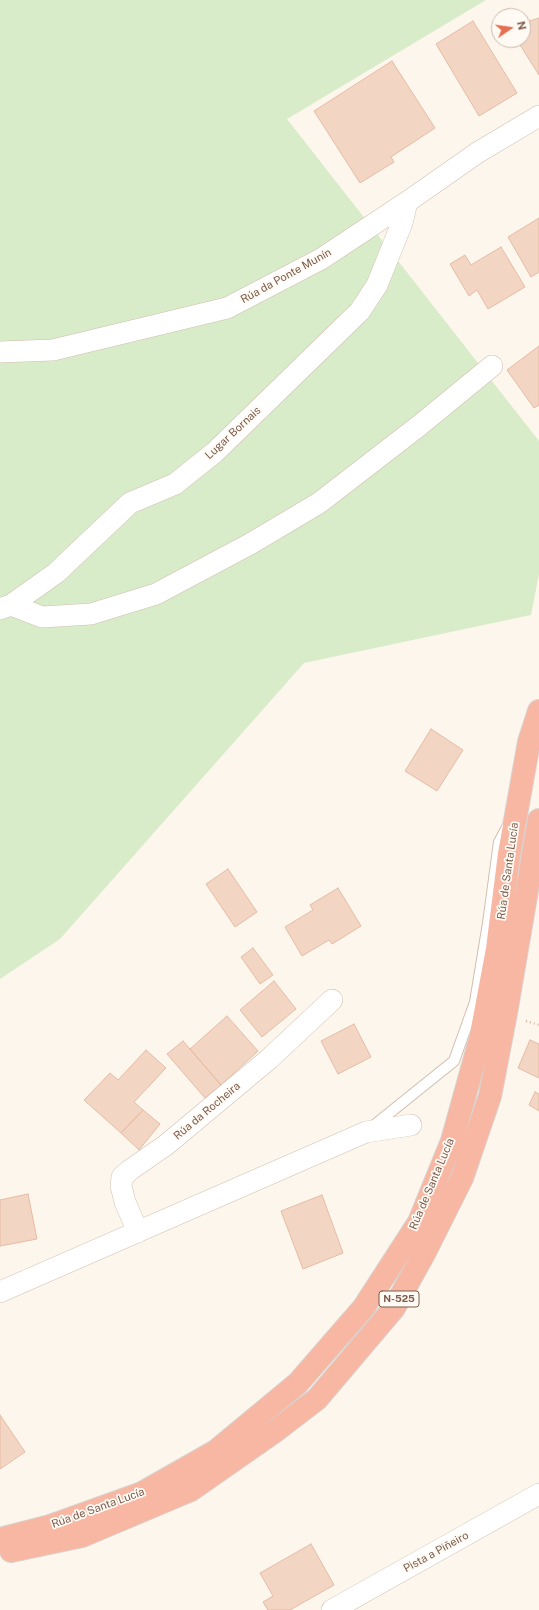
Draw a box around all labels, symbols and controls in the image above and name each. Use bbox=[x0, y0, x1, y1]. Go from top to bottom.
north arrow bbox=[491, 8, 531, 48]
text: N bbox=[515, 20, 529, 31]
street label: Rúa da Ponte Munín bbox=[238, 246, 334, 306]
street label: Lugar Bornais bbox=[202, 404, 264, 462]
street label: Rúa de Santa Lucía bbox=[495, 822, 521, 920]
street label: Rúa da Rocheira bbox=[171, 1079, 243, 1143]
street label: Rúa de Santa Lucía bbox=[407, 1136, 457, 1232]
road number: N-525 bbox=[379, 1291, 419, 1307]
street label: Rúa de Santa Lucía bbox=[50, 1485, 146, 1531]
street label: Pista a Piñeiro bbox=[401, 1529, 471, 1575]

